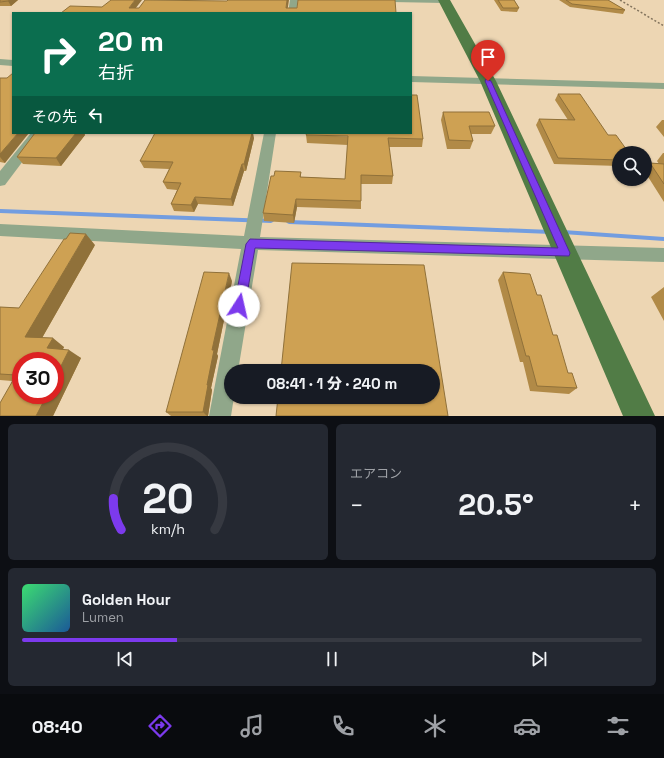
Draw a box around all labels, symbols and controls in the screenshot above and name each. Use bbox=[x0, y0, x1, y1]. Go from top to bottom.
text: 20 m bbox=[98, 23, 164, 59]
icon: right bbox=[32, 28, 84, 80]
pin bbox=[471, 40, 505, 81]
icon: arrive bbox=[477, 46, 499, 68]
text: 右折 bbox=[98, 61, 134, 84]
icon: left bbox=[85, 104, 107, 126]
text: その先 bbox=[32, 107, 77, 126]
map controls bbox=[612, 146, 652, 186]
button: search bbox=[612, 146, 652, 186]
position arrow bbox=[218, 285, 260, 327]
speed limit sign: 30 bbox=[12, 352, 64, 404]
text: 08:41 · 1 分 · 240 m bbox=[267, 374, 397, 393]
text: エアコン bbox=[350, 465, 402, 482]
text: 20 bbox=[142, 472, 194, 525]
text: 20.5° bbox=[458, 485, 534, 524]
text: − bbox=[350, 491, 364, 519]
text: + bbox=[628, 491, 642, 519]
text: km/h bbox=[151, 520, 185, 538]
text: Golden Hour bbox=[82, 590, 171, 609]
text: Lumen bbox=[82, 609, 124, 626]
icon: previous bbox=[114, 648, 136, 670]
icon: pause bbox=[321, 648, 343, 670]
icon: next bbox=[528, 648, 550, 670]
icon: directions bbox=[146, 712, 174, 740]
icon: music bbox=[238, 712, 266, 740]
icon: phone bbox=[329, 712, 357, 740]
icon: climate bbox=[421, 712, 449, 740]
icon: car bbox=[513, 712, 541, 740]
icon: filters bbox=[604, 712, 632, 740]
text: 08:40 bbox=[32, 715, 83, 738]

